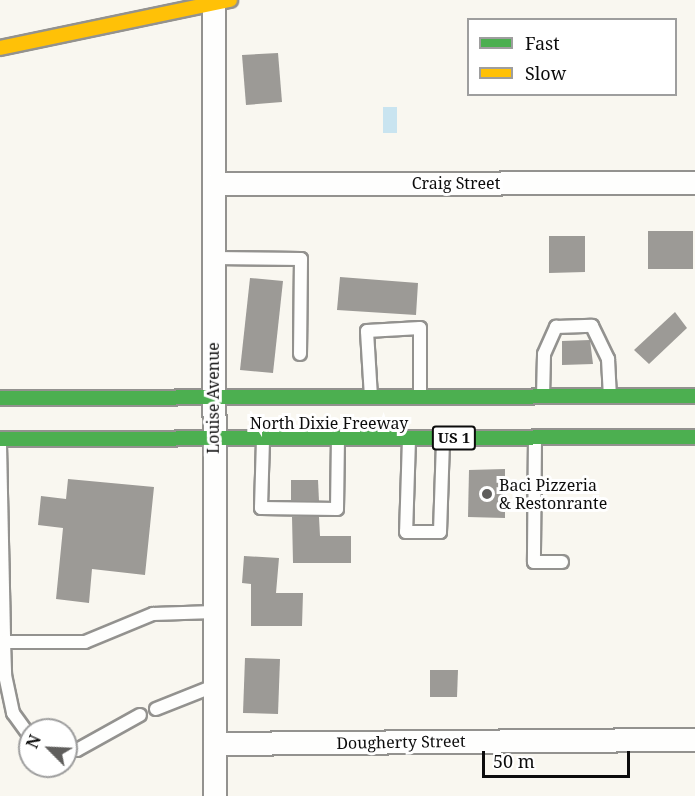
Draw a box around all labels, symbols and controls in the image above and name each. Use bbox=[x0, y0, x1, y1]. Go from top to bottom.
legend bbox=[467, 18, 677, 96]
text: Fast bbox=[525, 31, 560, 55]
text: Slow bbox=[525, 61, 566, 85]
street label: Craig Street bbox=[412, 173, 500, 193]
street label: Louise Avenue bbox=[203, 342, 223, 454]
street label: North Dixie Freeway bbox=[250, 413, 408, 433]
road number: US 1 bbox=[432, 426, 476, 450]
place label: Baci Pizzeria & Restonrante bbox=[499, 475, 607, 513]
marker: Baci Pizzeria & Restonrante bbox=[480, 487, 494, 501]
north arrow bbox=[18, 718, 78, 778]
text: N bbox=[21, 731, 46, 752]
street label: Dougherty Street bbox=[336, 731, 466, 753]
scale bar bbox=[485, 739, 634, 777]
text: 50 m bbox=[493, 749, 535, 773]

